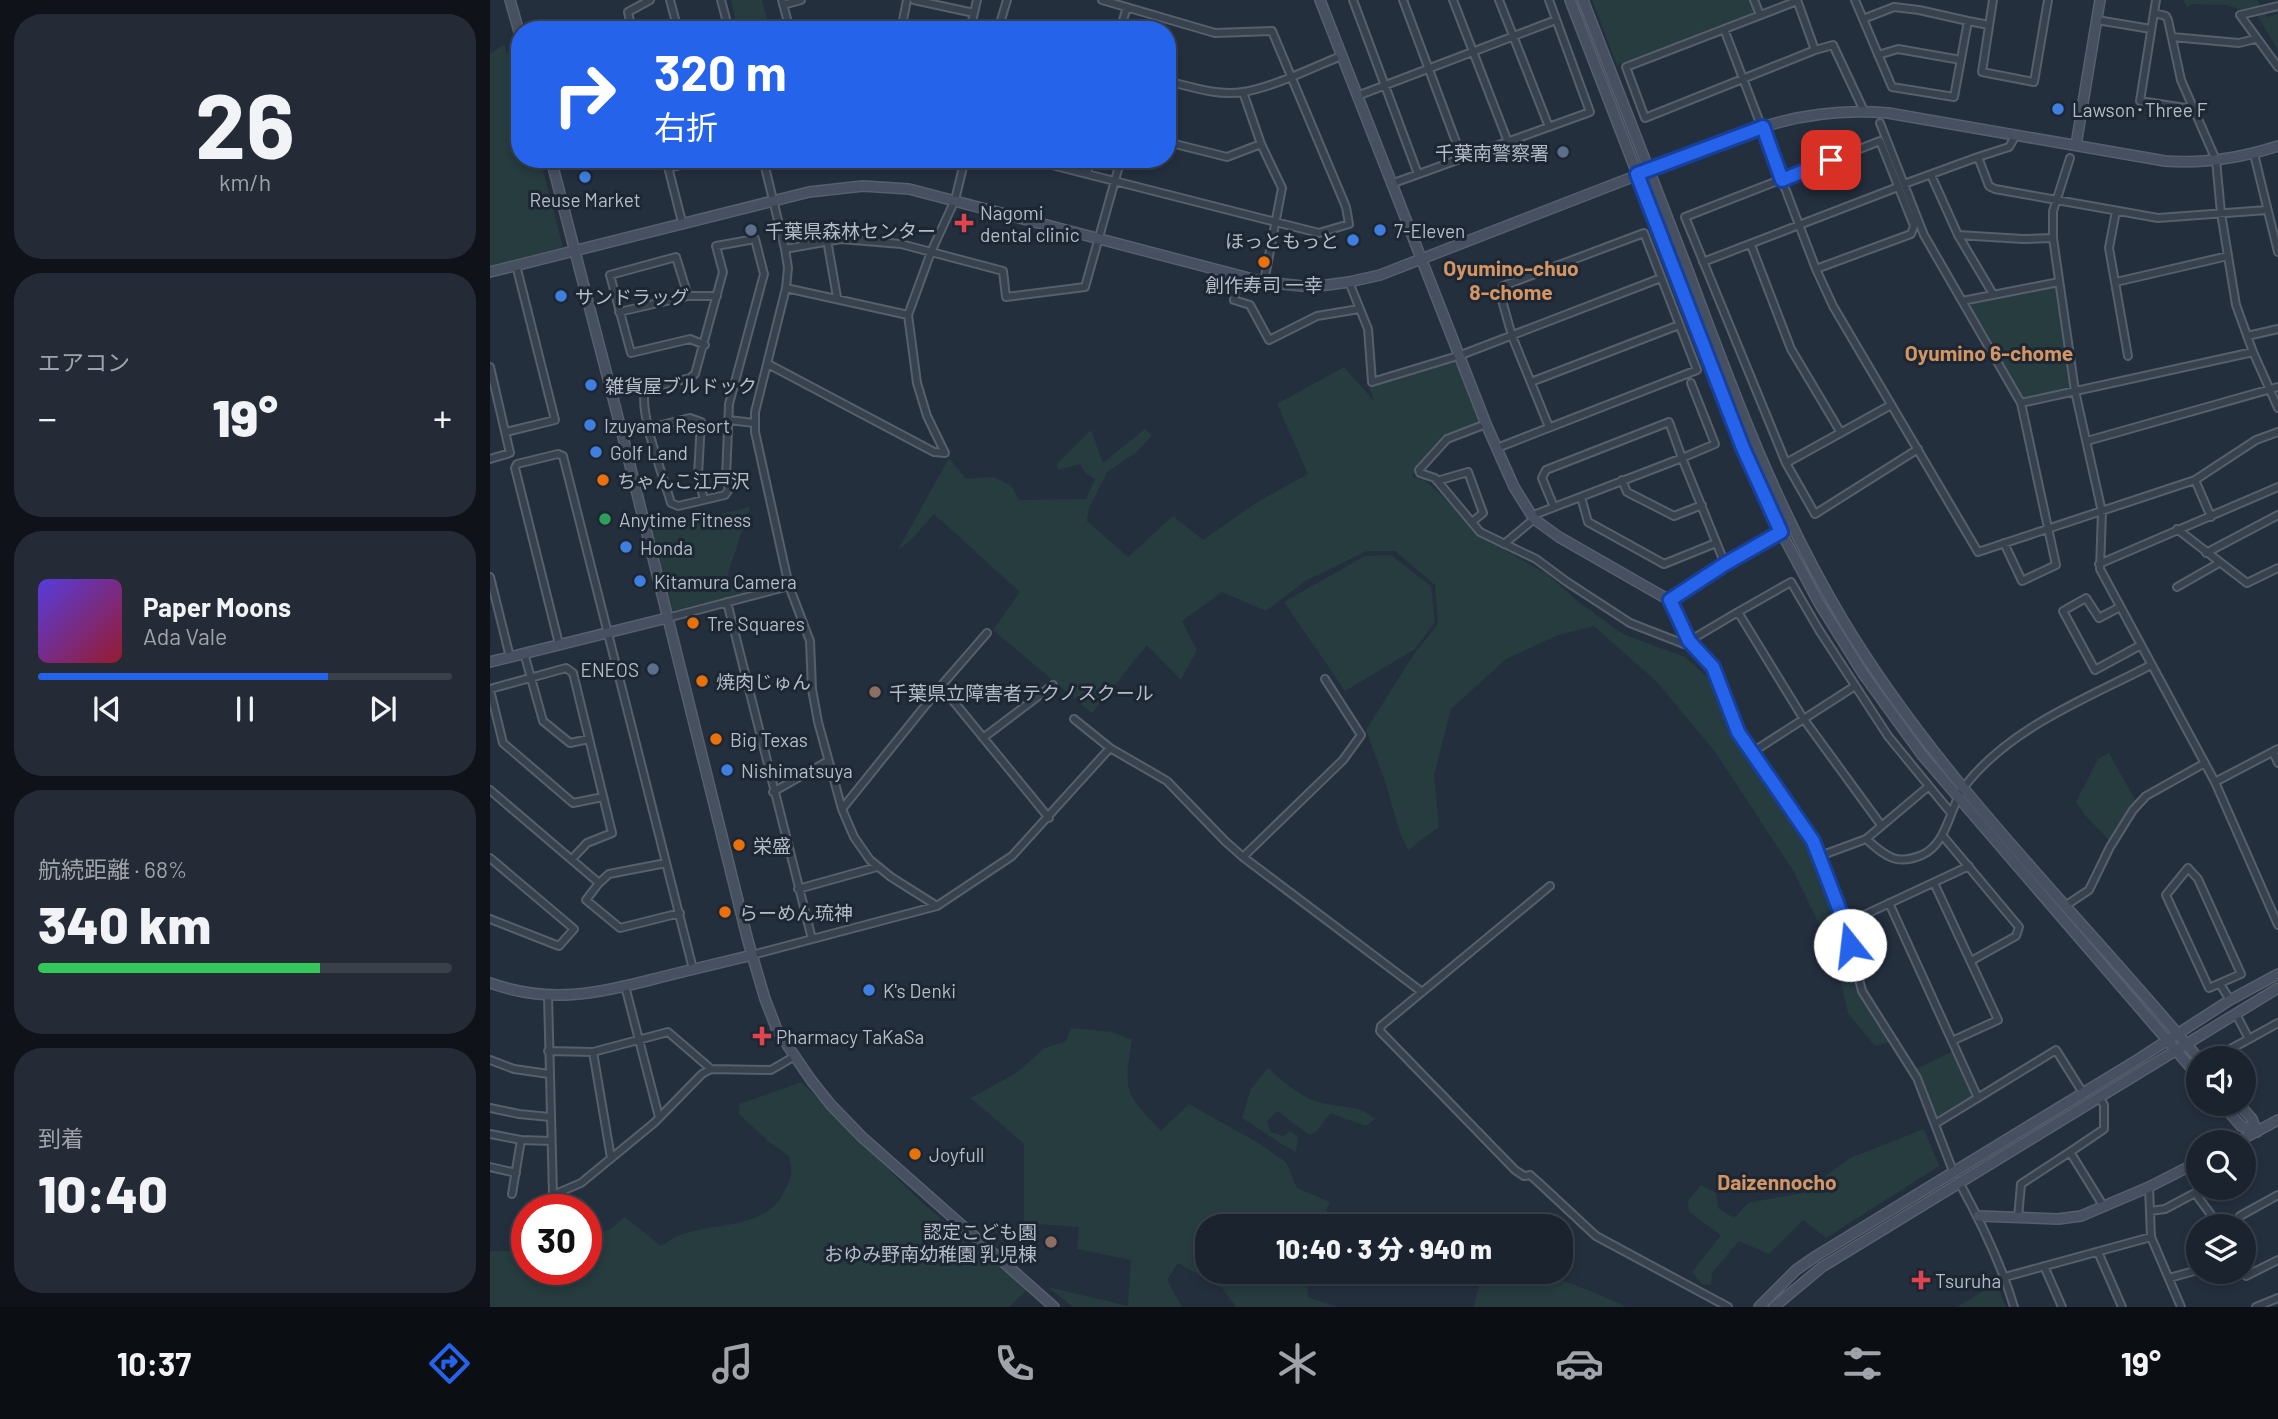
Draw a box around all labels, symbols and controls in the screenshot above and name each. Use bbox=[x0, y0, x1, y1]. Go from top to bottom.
text: 320 m bbox=[654, 42, 787, 101]
icon: right bbox=[539, 49, 630, 140]
text: 26 bbox=[195, 68, 295, 177]
place label: Lawson･Three F bbox=[2072, 98, 2208, 121]
marker: Lawson･Three F bbox=[2050, 101, 2066, 117]
text: 右折 bbox=[654, 107, 718, 145]
pin bbox=[1801, 130, 1861, 190]
place label: 千葉南警察署 bbox=[1435, 141, 1549, 164]
icon: arrive bbox=[1812, 141, 1850, 179]
marker: 千葉南警察署 bbox=[1555, 144, 1571, 160]
text: km/h bbox=[219, 168, 271, 196]
marker: Reuse Market bbox=[577, 169, 593, 185]
place label: Reuse Market bbox=[529, 188, 641, 211]
place label: Nagomi dental clinic bbox=[980, 201, 1080, 246]
marker: Nagomi dental clinic bbox=[954, 213, 974, 233]
place label: 千葉県森林センター bbox=[765, 219, 936, 242]
place label: 7-Eleven bbox=[1394, 219, 1465, 242]
marker: 千葉県森林センター bbox=[743, 222, 759, 238]
marker: 7-Eleven bbox=[1372, 222, 1388, 238]
place label: ほっともっと bbox=[1225, 229, 1339, 252]
marker: ほっともっと bbox=[1345, 232, 1361, 248]
marker: 創作寿司 一幸 bbox=[1256, 254, 1272, 270]
district label: Oyumino-chuo 8-chome bbox=[1443, 255, 1579, 304]
place label: 創作寿司 一幸 bbox=[1205, 273, 1323, 296]
place label: サンドラッグ bbox=[575, 285, 689, 308]
marker: サンドラッグ bbox=[553, 288, 569, 304]
district label: Oyumino 6-chome bbox=[1905, 340, 2073, 365]
text: エアコン bbox=[38, 348, 130, 376]
place label: 雑貨屋ブルドック bbox=[605, 374, 757, 397]
marker: 雑貨屋ブルドック bbox=[583, 377, 599, 393]
text: 19° bbox=[212, 385, 278, 447]
text: − bbox=[38, 394, 57, 440]
text: + bbox=[433, 394, 452, 440]
place label: Izuyama Resort bbox=[604, 414, 730, 437]
marker: Izuyama Resort bbox=[582, 417, 598, 433]
place label: Golf Land bbox=[610, 441, 688, 464]
marker: Golf Land bbox=[588, 444, 604, 460]
place label: ちゃんこ江戸沢 bbox=[617, 469, 750, 492]
marker: ちゃんこ江戸沢 bbox=[595, 472, 611, 488]
place label: Anytime Fitness bbox=[619, 508, 751, 531]
marker: Anytime Fitness bbox=[597, 511, 613, 527]
place label: Honda bbox=[640, 536, 693, 559]
marker: Honda bbox=[618, 539, 634, 555]
place label: Kitamura Camera bbox=[654, 570, 797, 593]
marker: Kitamura Camera bbox=[632, 573, 648, 589]
text: Paper Moons bbox=[143, 591, 291, 622]
place label: Tre Squares bbox=[707, 612, 805, 635]
marker: Tre Squares bbox=[685, 615, 701, 631]
text: Ada Vale bbox=[143, 622, 227, 650]
place label: ENEOS bbox=[581, 658, 639, 681]
marker: ENEOS bbox=[645, 661, 661, 677]
place label: 焼肉じゅん bbox=[716, 670, 811, 693]
marker: 焼肉じゅん bbox=[694, 673, 710, 689]
place label: 千葉県立障害者テクノスクール bbox=[889, 681, 1154, 704]
marker: 千葉県立障害者テクノスクール bbox=[867, 684, 883, 700]
icon: previous bbox=[88, 690, 126, 728]
icon: pause bbox=[226, 690, 264, 728]
icon: next bbox=[364, 690, 402, 728]
place label: Big Texas bbox=[730, 728, 808, 751]
marker: Big Texas bbox=[708, 731, 724, 747]
place label: Nishimatsuya bbox=[741, 759, 853, 782]
marker: Nishimatsuya bbox=[719, 762, 735, 778]
place label: 栄盛 bbox=[753, 834, 791, 857]
marker: 栄盛 bbox=[731, 837, 747, 853]
text: 航続距離 · 68% bbox=[38, 855, 187, 883]
text: 340 km bbox=[38, 892, 211, 954]
place label: らーめん琉神 bbox=[739, 901, 853, 924]
marker: らーめん琉神 bbox=[717, 904, 733, 920]
position arrow bbox=[1813, 908, 1887, 982]
place label: K's Denki bbox=[883, 979, 956, 1002]
marker: K's Denki bbox=[861, 982, 877, 998]
place label: Pharmacy TaKaSa bbox=[776, 1025, 924, 1048]
marker: Pharmacy TaKaSa bbox=[754, 1028, 770, 1044]
map controls bbox=[2186, 1046, 2256, 1284]
button: sound bbox=[2186, 1046, 2256, 1116]
text: 到着 bbox=[38, 1124, 84, 1152]
button: search bbox=[2186, 1130, 2256, 1200]
place label: Joyfull bbox=[929, 1143, 984, 1166]
marker: Joyfull bbox=[907, 1146, 923, 1162]
text: 10:40 bbox=[38, 1161, 168, 1223]
district label: Daizennocho bbox=[1717, 1169, 1837, 1194]
speed limit sign: 30 bbox=[511, 1194, 602, 1285]
button: layers bbox=[2186, 1214, 2256, 1284]
place label: 認定こども園 おゆみ野南幼稚園 乳児棟 bbox=[824, 1220, 1037, 1265]
text: 10:40 · 3 分 · 940 m bbox=[1276, 1233, 1492, 1264]
marker: 認定こども園 おゆみ野南幼稚園 乳児棟 bbox=[1043, 1234, 1059, 1250]
place label: Tsuruha bbox=[1935, 1269, 2001, 1292]
marker: Tsuruha bbox=[1913, 1272, 1929, 1288]
icon: directions bbox=[425, 1339, 474, 1388]
icon: music bbox=[708, 1339, 757, 1388]
icon: phone bbox=[990, 1339, 1039, 1388]
icon: climate bbox=[1273, 1339, 1322, 1388]
icon: car bbox=[1555, 1339, 1604, 1388]
icon: filters bbox=[1838, 1339, 1887, 1388]
text: 10:37 bbox=[117, 1344, 191, 1382]
text: 19° bbox=[2121, 1344, 2161, 1382]

